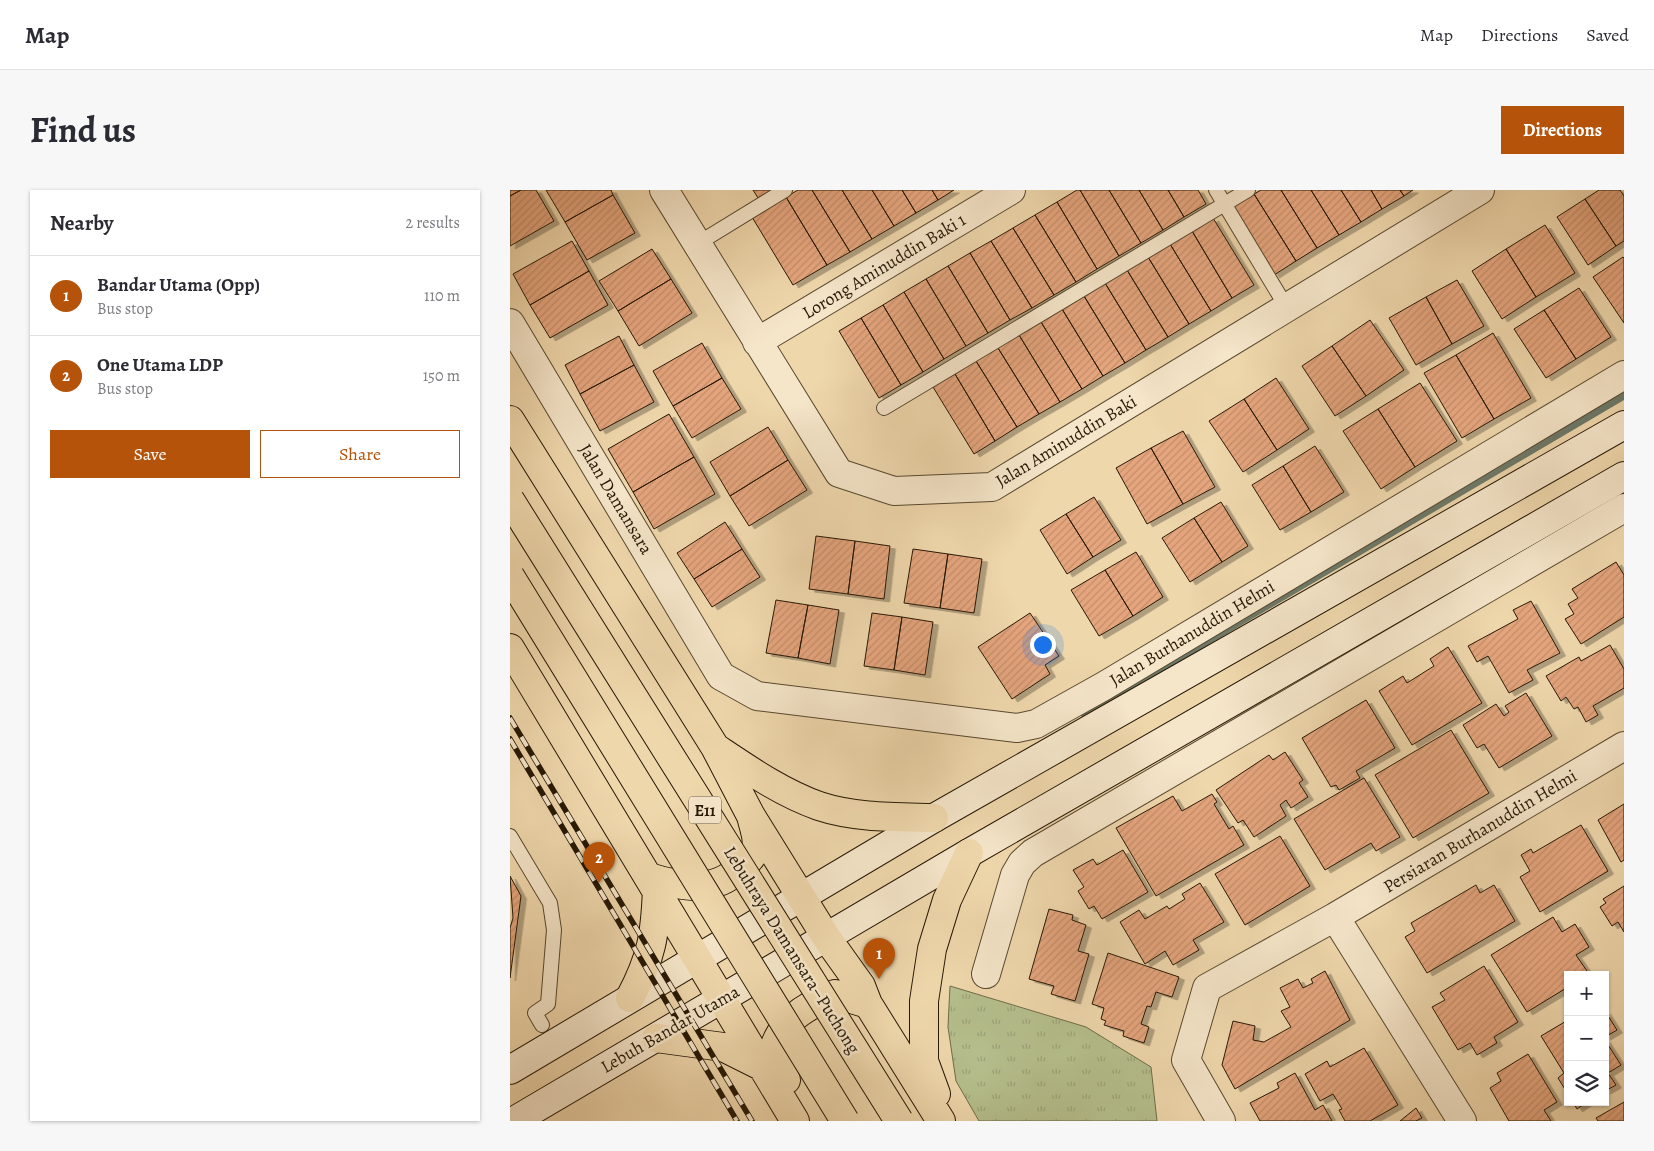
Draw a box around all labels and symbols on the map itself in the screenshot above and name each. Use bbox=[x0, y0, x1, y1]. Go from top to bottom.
street label: Lorong Aminuddin Baki 1 bbox=[798, 208, 970, 324]
street label: Jalan Aminuddin Baki bbox=[991, 389, 1141, 493]
street label: Jalan Damansara bbox=[574, 439, 659, 559]
street label: Jalan Burhanuddin Helmi bbox=[1105, 574, 1279, 692]
your location bbox=[1030, 632, 1056, 658]
street label: Persiaran Burhanuddin Helmi bbox=[1379, 764, 1581, 898]
road number: E11 bbox=[689, 796, 721, 824]
pin: 2 bbox=[583, 842, 615, 883]
street label: Lebuhraya Damansara–Puchong bbox=[718, 842, 866, 1058]
pin: 1 bbox=[863, 938, 895, 979]
street label: Lebuh Bandar Utama bbox=[596, 979, 744, 1079]

